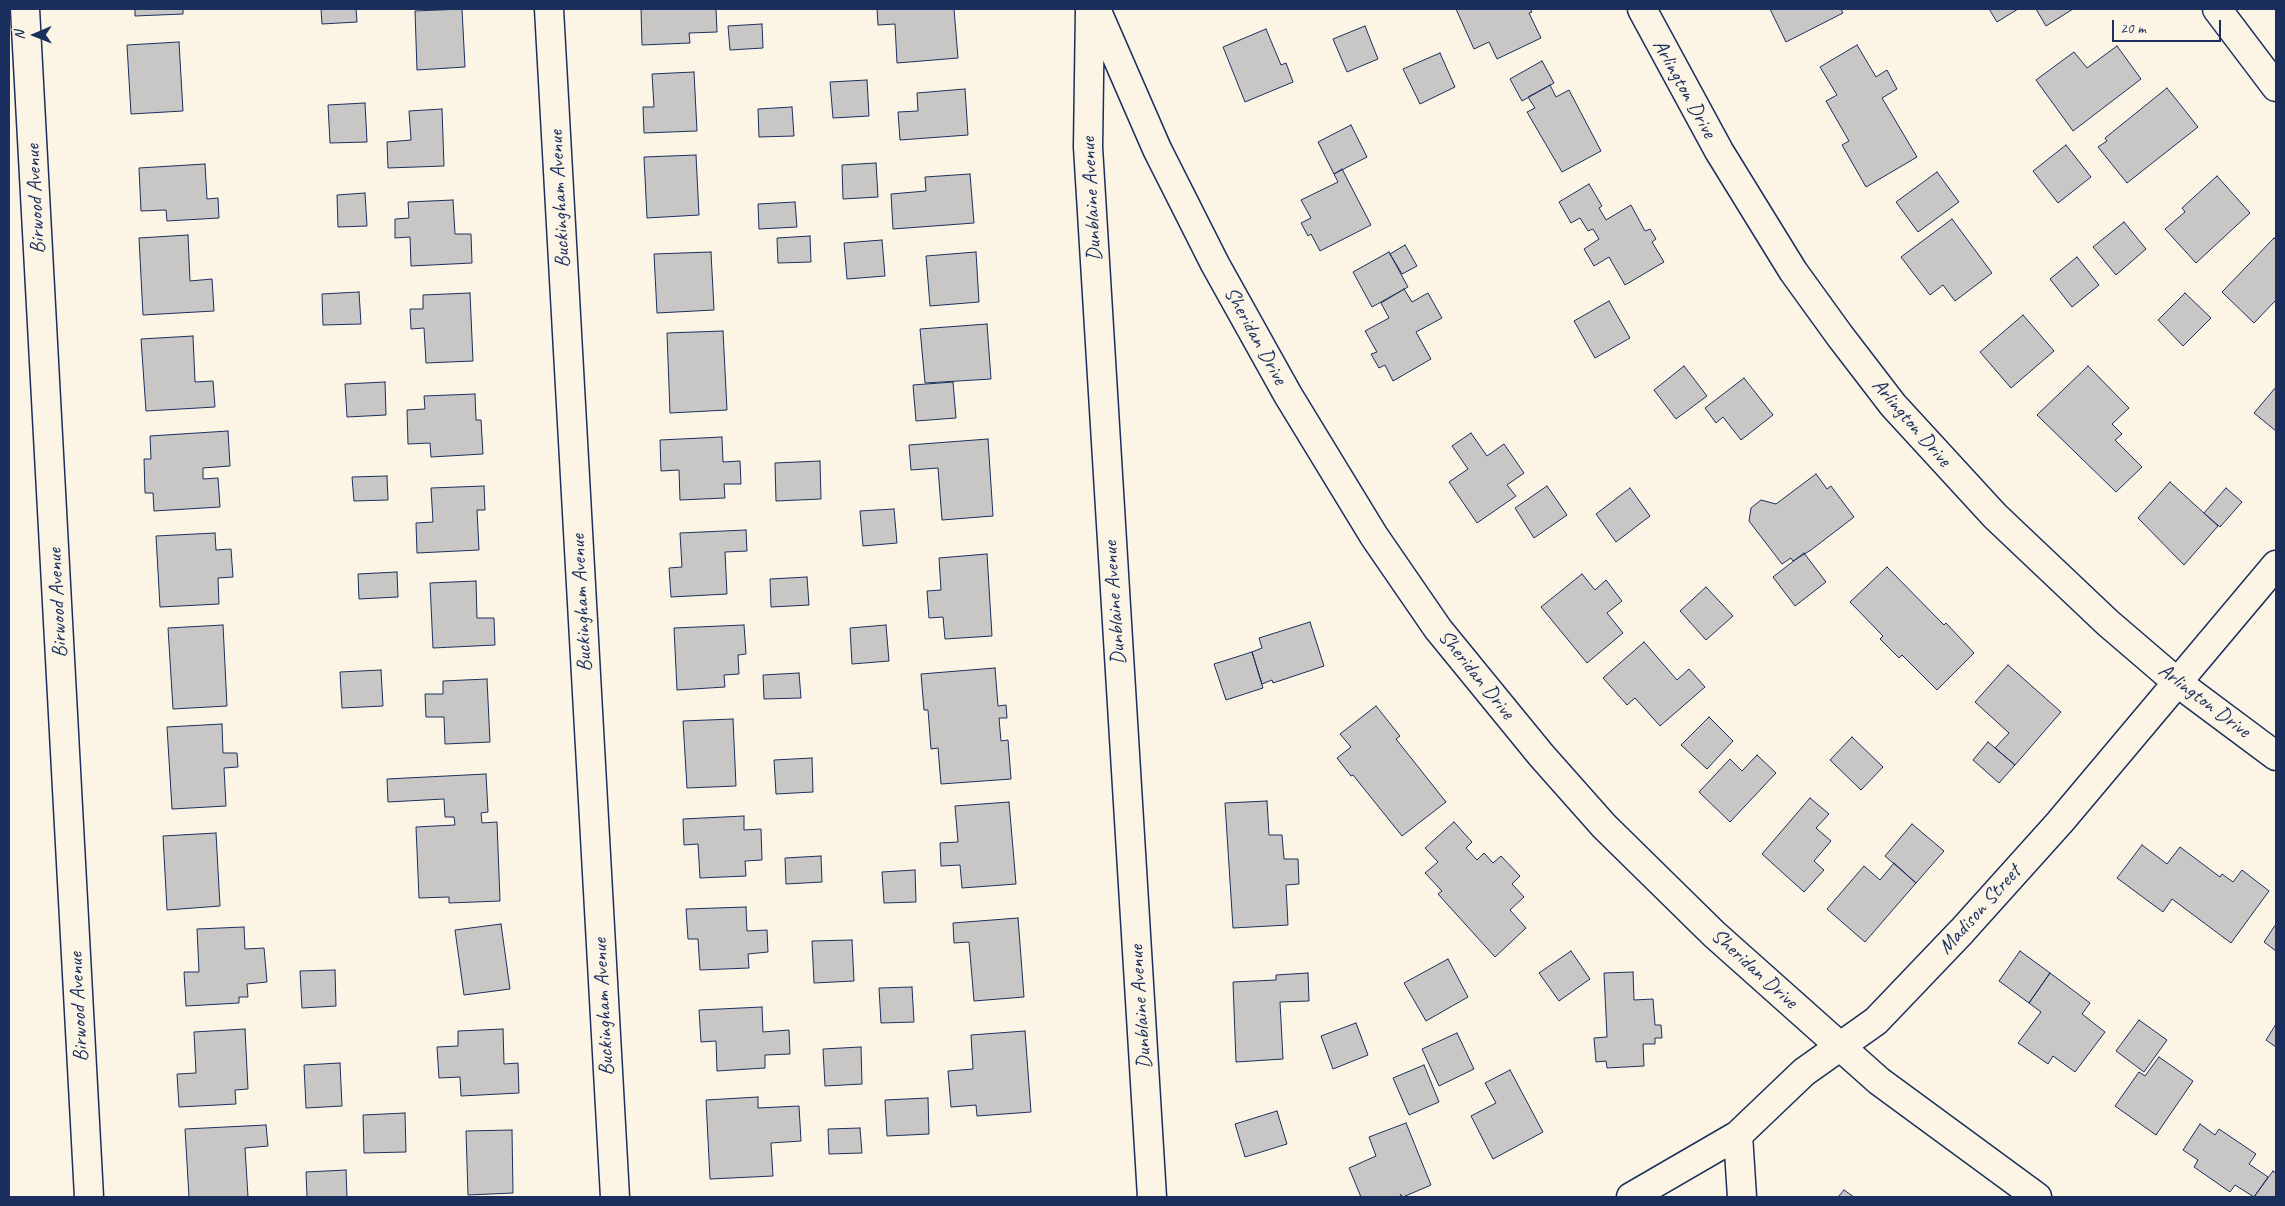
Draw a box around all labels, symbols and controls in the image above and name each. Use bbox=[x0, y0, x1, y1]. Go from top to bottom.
north arrow bbox=[10, 10, 60, 60]
scale bar bbox=[2115, 10, 2224, 42]
text: 20 m bbox=[2120, 19, 2146, 38]
text: N bbox=[11, 31, 28, 40]
street label: Arlington Drive bbox=[1647, 35, 1721, 143]
street label: Buckingham Avenue bbox=[544, 129, 576, 269]
street label: Dunblaine Avenue bbox=[1076, 136, 1108, 262]
street label: Birwood Avenue bbox=[21, 143, 51, 255]
street label: Sheridan Drive bbox=[1218, 283, 1292, 389]
street label: Arlington Drive bbox=[1866, 374, 1956, 472]
street label: Buckingham Avenue bbox=[566, 533, 598, 673]
street label: Dunblaine Avenue bbox=[1098, 540, 1132, 666]
street label: Birwood Avenue bbox=[43, 547, 73, 659]
street label: Sheridan Drive bbox=[1432, 625, 1520, 725]
street label: Arlington Drive bbox=[2153, 658, 2255, 744]
street label: Madison Street bbox=[1933, 860, 2027, 960]
street label: Sheridan Drive bbox=[1706, 924, 1802, 1014]
street label: Buckingham Avenue bbox=[588, 937, 620, 1077]
street label: Dunblaine Avenue bbox=[1124, 944, 1158, 1070]
street label: Birwood Avenue bbox=[64, 951, 94, 1063]

